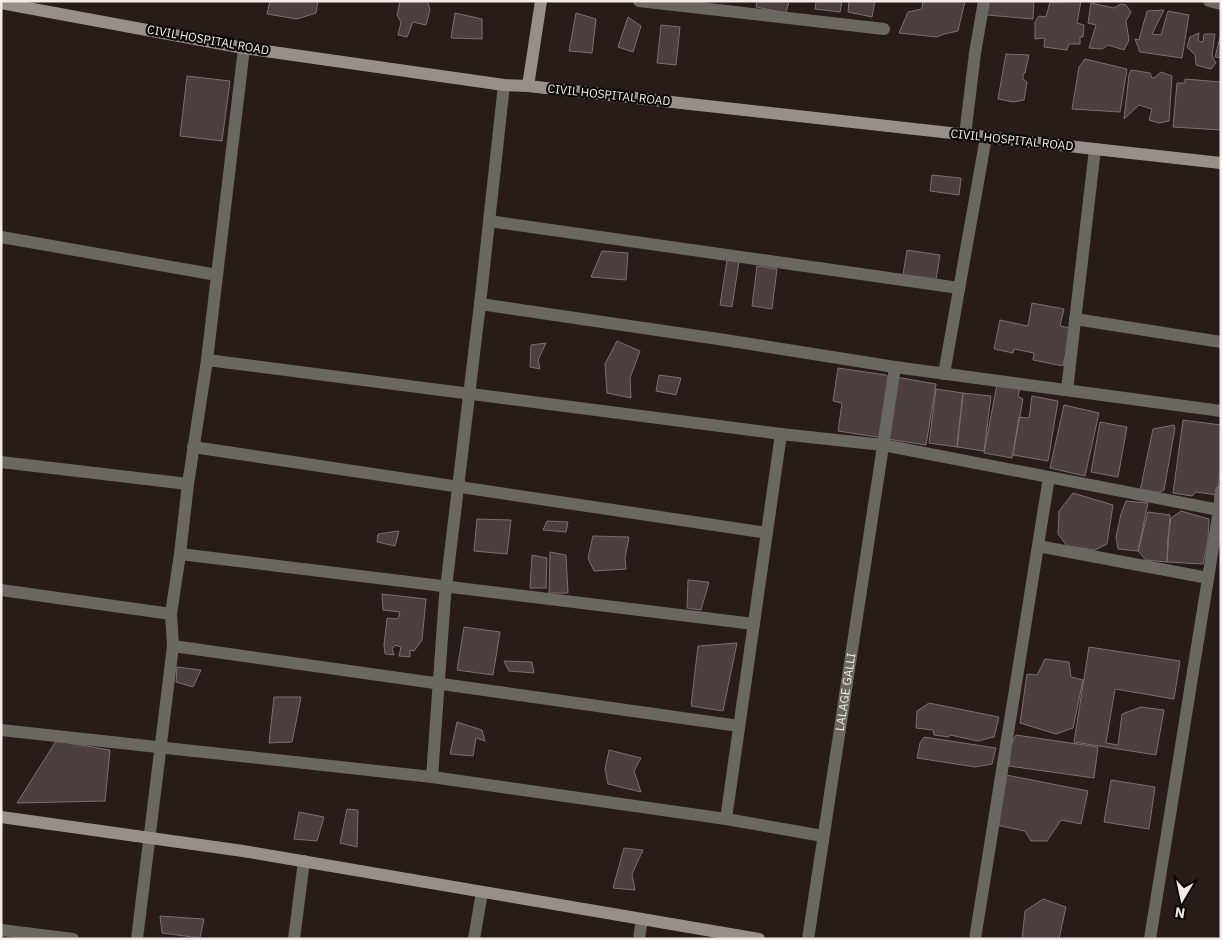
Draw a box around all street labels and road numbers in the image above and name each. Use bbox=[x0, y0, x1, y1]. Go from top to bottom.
street label: CIVIL HOSPITAL ROAD bbox=[146, 21, 270, 58]
street label: CIVIL HOSPITAL ROAD bbox=[547, 81, 671, 108]
street label: CIVIL HOSPITAL ROAD bbox=[950, 126, 1074, 153]
street label: LALAGE GALLI bbox=[832, 652, 858, 732]

